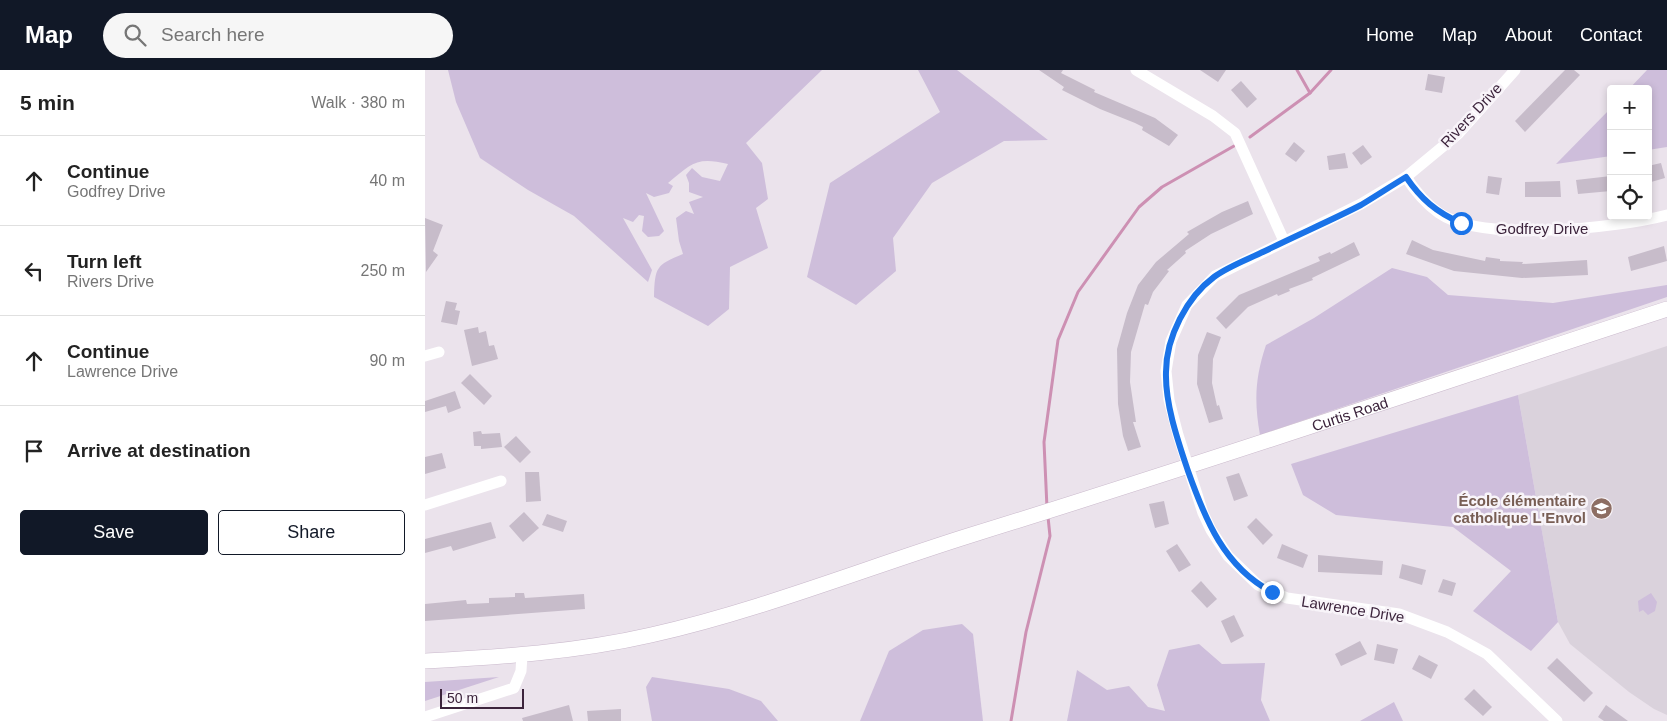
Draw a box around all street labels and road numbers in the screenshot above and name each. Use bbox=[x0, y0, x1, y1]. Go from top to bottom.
street label: Rivers Drive bbox=[1437, 79, 1505, 151]
street label: Godfrey Drive bbox=[1496, 220, 1588, 237]
street label: Curtis Road bbox=[1310, 393, 1390, 434]
street label: Lawrence Drive bbox=[1300, 592, 1406, 626]

